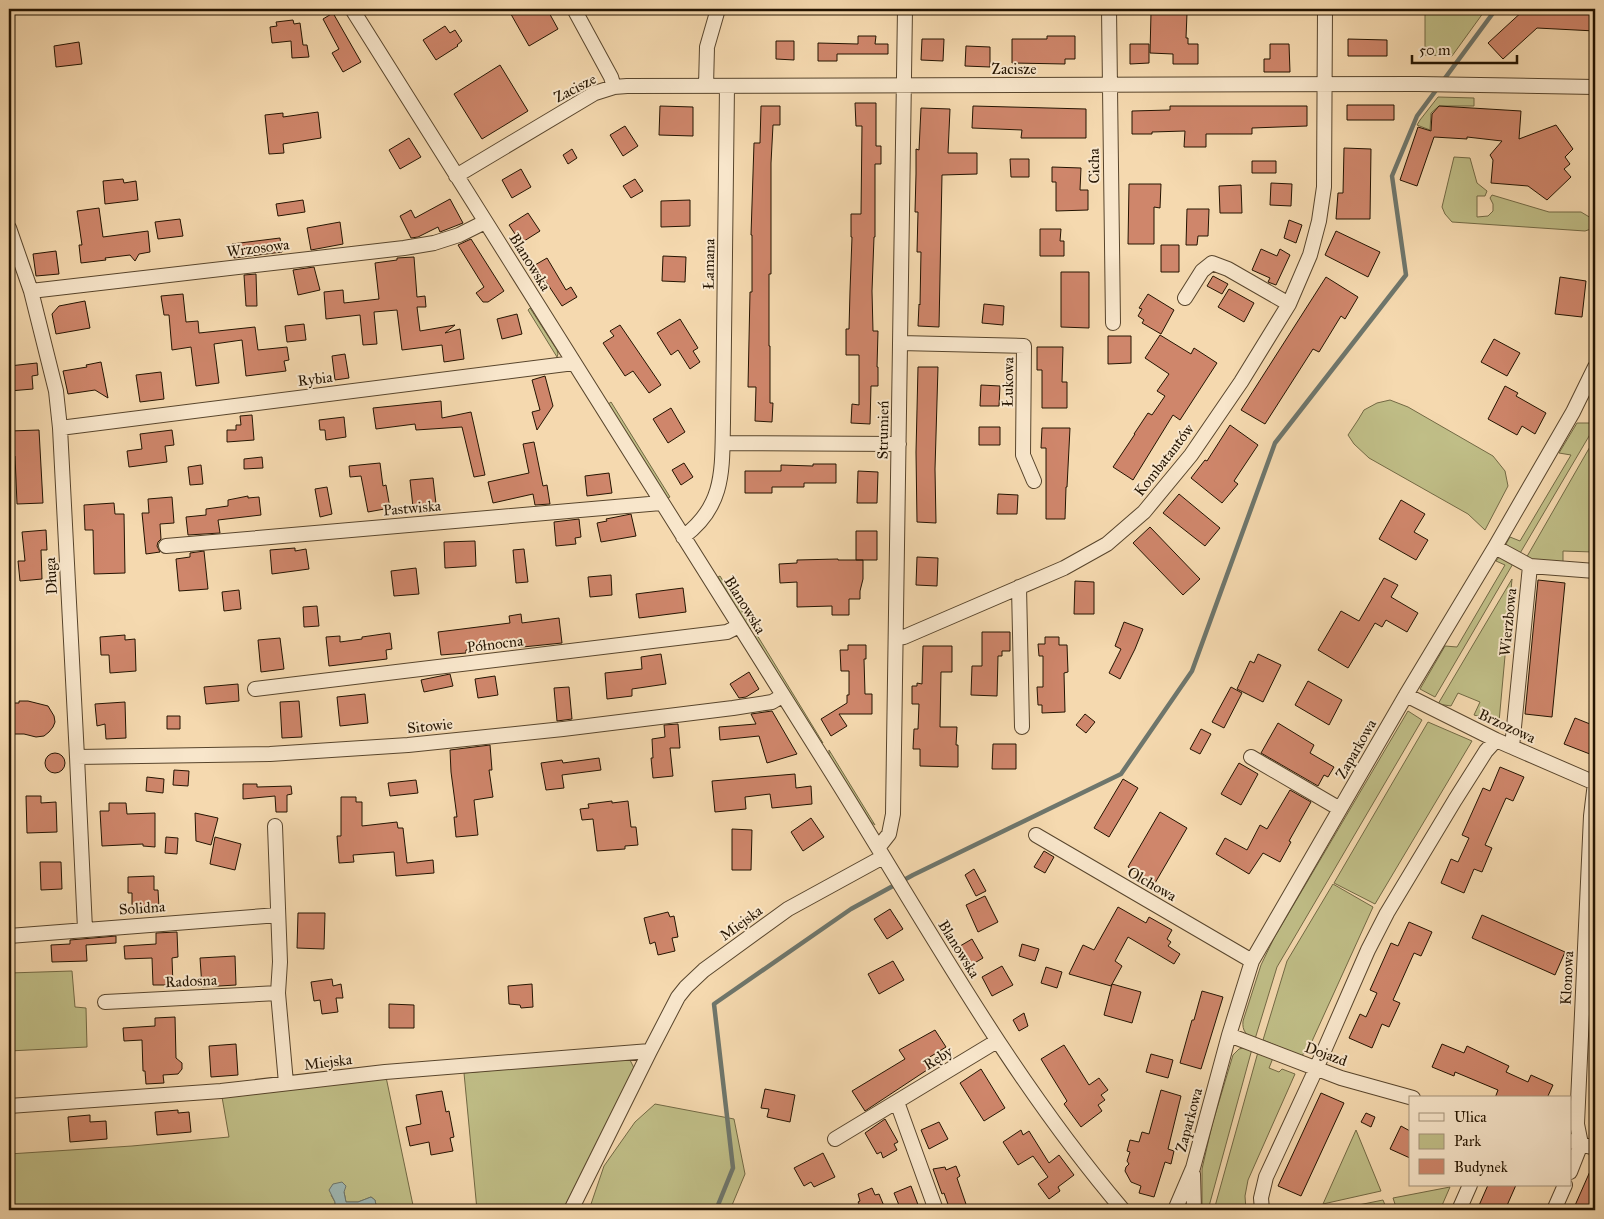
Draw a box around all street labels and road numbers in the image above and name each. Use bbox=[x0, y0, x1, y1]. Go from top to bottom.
street label: Zacisze bbox=[992, 60, 1036, 78]
street label: Zacisze bbox=[551, 70, 599, 106]
street label: Cicha bbox=[1085, 148, 1103, 184]
street label: Blanowska bbox=[505, 230, 555, 295]
street label: Wrzosowa bbox=[226, 235, 291, 261]
street label: Łamana bbox=[700, 238, 718, 290]
street label: Łukowa bbox=[999, 356, 1017, 407]
street label: Rybia bbox=[297, 368, 334, 390]
street label: Strumień bbox=[873, 401, 893, 459]
street label: Kombatantów bbox=[1130, 420, 1198, 500]
street label: Pastwiska bbox=[382, 496, 442, 519]
street label: Długa bbox=[41, 556, 61, 595]
street label: Blanowska bbox=[720, 573, 770, 638]
street label: Wierzbowa bbox=[1495, 587, 1521, 657]
street label: Północna bbox=[466, 632, 525, 656]
street label: Brzozowa bbox=[1476, 705, 1539, 747]
street label: Sitowie bbox=[406, 715, 454, 737]
street label: Zaparkowa bbox=[1332, 716, 1381, 782]
street label: Olchowa bbox=[1124, 863, 1180, 906]
street label: Solidna bbox=[118, 897, 166, 919]
street label: Miejska bbox=[716, 901, 766, 944]
street label: Blanowska bbox=[934, 917, 984, 982]
street label: Klonowa bbox=[1557, 950, 1577, 1006]
street label: Radosna bbox=[165, 971, 218, 991]
street label: Dojazd bbox=[1302, 1038, 1350, 1070]
street label: Ręby bbox=[920, 1042, 957, 1074]
street label: Miejska bbox=[303, 1050, 354, 1074]
street label: Zaparkowa bbox=[1172, 1085, 1206, 1154]

